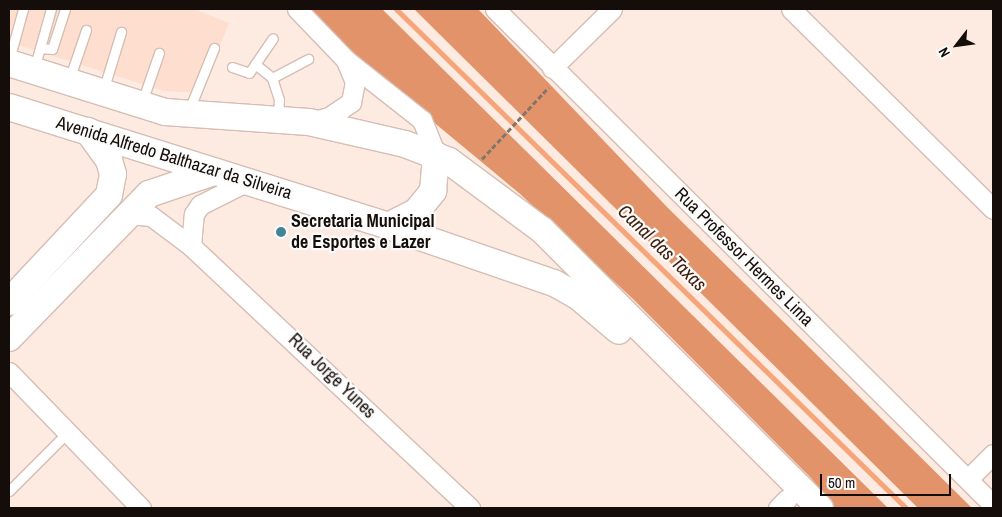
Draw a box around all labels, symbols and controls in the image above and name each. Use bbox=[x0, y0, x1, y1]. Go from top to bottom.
north arrow bbox=[932, 20, 982, 70]
text: N bbox=[934, 44, 954, 61]
street label: Avenida Alfredo Balthazar da Silveira bbox=[53, 112, 295, 204]
street label: Rua Professor Hermes Lima bbox=[670, 183, 818, 331]
water label: Canal das Taxas bbox=[613, 200, 711, 296]
place label: Secretaria Municipal de Esportes e Lazer bbox=[291, 211, 435, 253]
marker: Secretaria Municipal de Esportes e Lazer bbox=[275, 226, 287, 238]
street label: Rua Jorge Yunes bbox=[284, 329, 380, 423]
scale bar bbox=[822, 464, 953, 496]
text: 50 m bbox=[828, 472, 855, 493]

